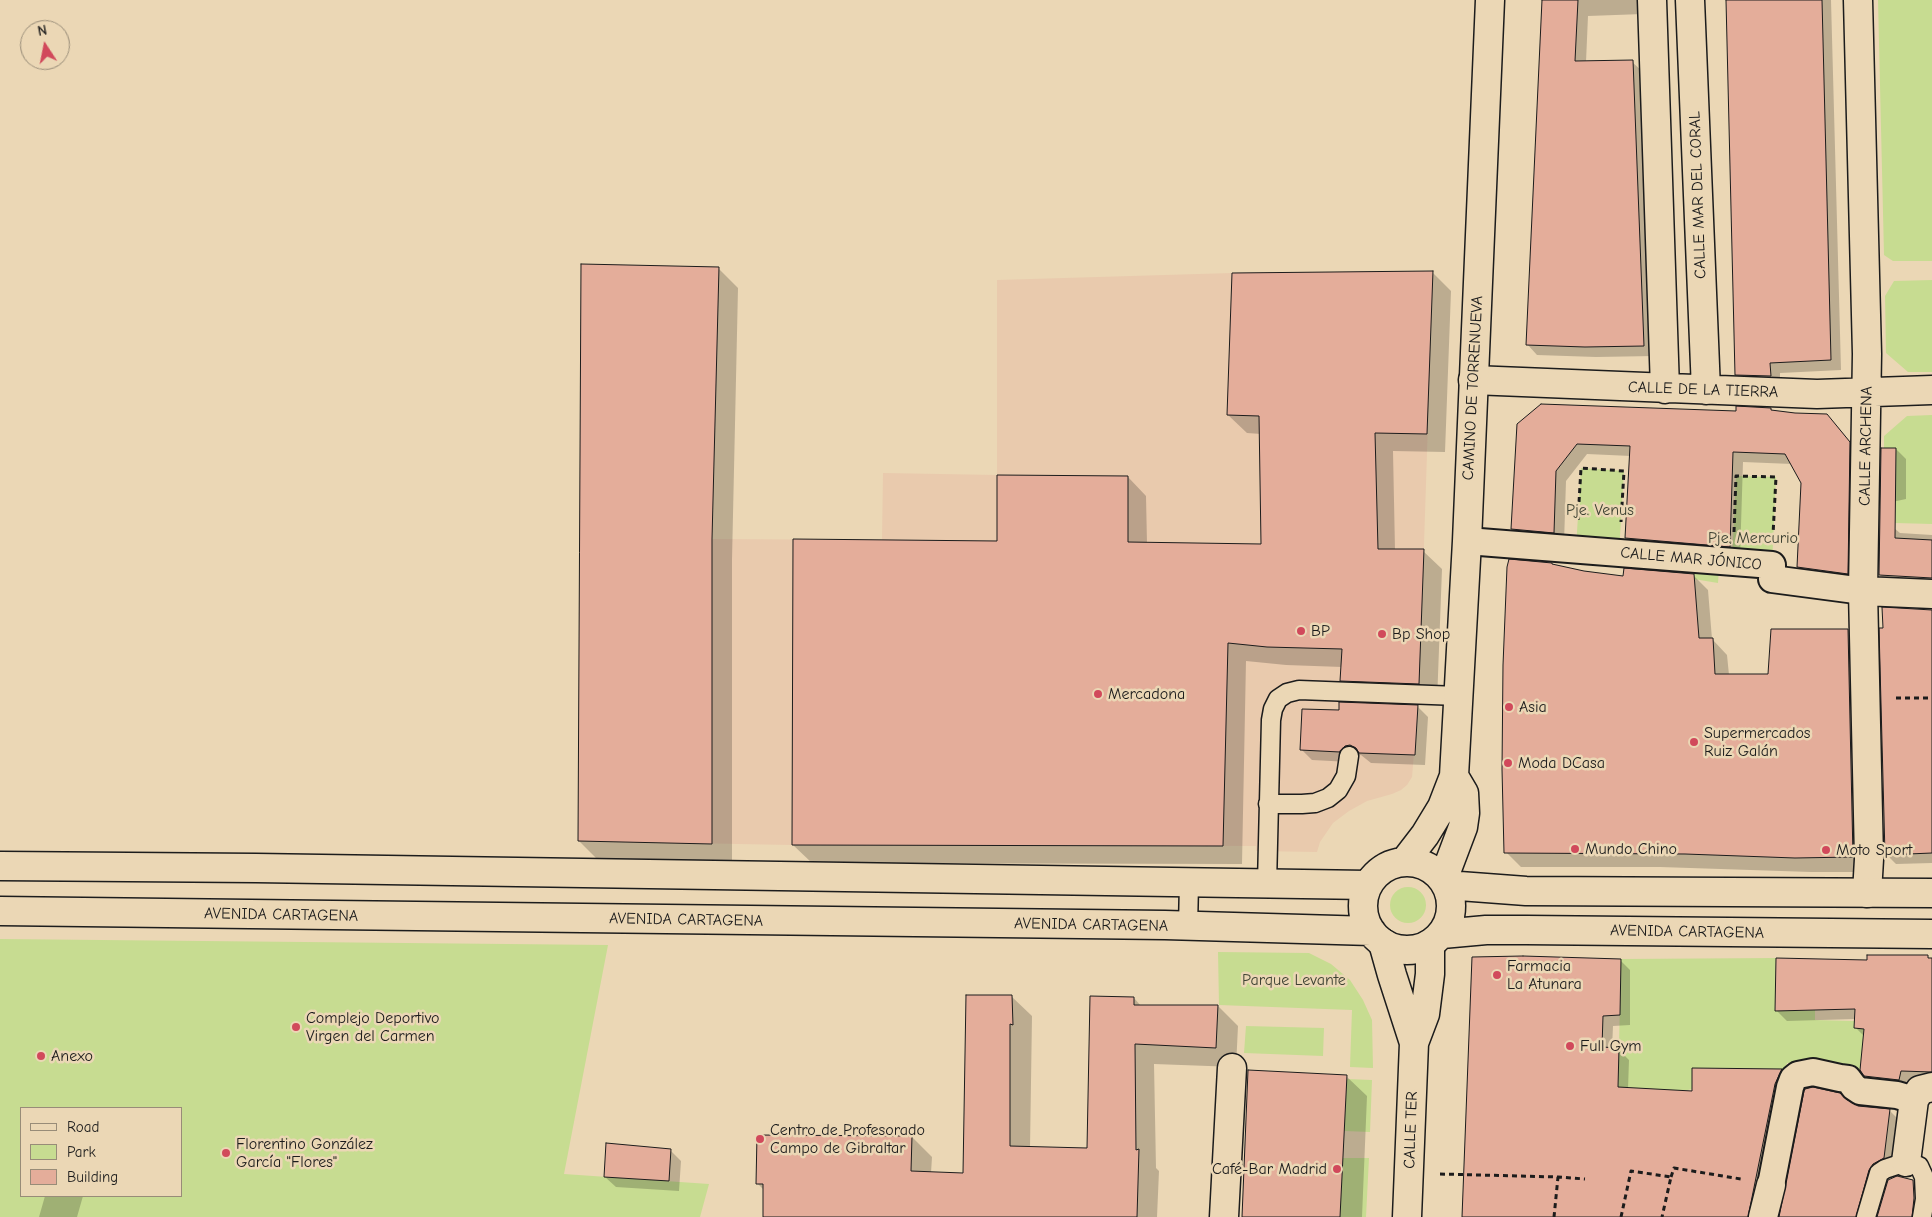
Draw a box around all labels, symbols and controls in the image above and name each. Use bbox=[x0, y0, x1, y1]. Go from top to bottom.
north arrow bbox=[20, 20, 70, 70]
text: N bbox=[36, 22, 48, 40]
street label: CALLE MAR DEL CORAL bbox=[1685, 111, 1711, 279]
street label: CAMINO DE TORRENUEVA bbox=[1459, 295, 1487, 481]
street label: CALLE DE LA TIERRA bbox=[1627, 378, 1779, 402]
street label: CALLE ARCHENA bbox=[1855, 386, 1877, 506]
park label: Pje. Venus bbox=[1566, 500, 1634, 520]
park label: Pje. Mercurio bbox=[1708, 528, 1798, 548]
street label: CALLE MAR JÓNICO bbox=[1620, 543, 1762, 575]
place label: BP bbox=[1311, 621, 1330, 641]
place label: Bp Shop bbox=[1392, 624, 1450, 644]
marker: BP bbox=[1295, 625, 1307, 637]
marker: Bp Shop bbox=[1376, 628, 1388, 640]
place label: Mercadona bbox=[1108, 684, 1185, 704]
marker: Mercadona bbox=[1092, 688, 1104, 700]
place label: Asia bbox=[1519, 697, 1547, 717]
marker: Asia bbox=[1503, 701, 1515, 713]
place label: Supermercados Ruiz Galán bbox=[1704, 723, 1810, 761]
marker: Supermercados Ruiz Galán bbox=[1688, 736, 1700, 748]
place label: Moda DCasa bbox=[1518, 753, 1605, 773]
marker: Moda DCasa bbox=[1502, 757, 1514, 769]
place label: Mundo Chino bbox=[1585, 839, 1677, 859]
place label: Moto Sport bbox=[1836, 840, 1912, 860]
marker: Mundo Chino bbox=[1569, 843, 1581, 855]
marker: Moto Sport bbox=[1820, 844, 1832, 856]
street label: AVENIDA CARTAGENA bbox=[204, 904, 358, 926]
street label: AVENIDA CARTAGENA bbox=[609, 909, 763, 931]
street label: AVENIDA CARTAGENA bbox=[1014, 914, 1168, 936]
street label: AVENIDA CARTAGENA bbox=[1610, 921, 1764, 943]
place label: Farmacia La Atunara bbox=[1507, 956, 1582, 994]
marker: Farmacia La Atunara bbox=[1491, 969, 1503, 981]
park label: Parque Levante bbox=[1242, 970, 1346, 990]
place label: Complejo Deportivo Virgen del Carmen bbox=[306, 1008, 440, 1046]
marker: Complejo Deportivo Virgen del Carmen bbox=[290, 1021, 302, 1033]
place label: Full Gym bbox=[1580, 1036, 1642, 1056]
marker: Full Gym bbox=[1564, 1040, 1576, 1052]
place label: Anexo bbox=[51, 1046, 93, 1066]
marker: Anexo bbox=[35, 1050, 47, 1062]
street label: CALLE TER bbox=[1400, 1091, 1422, 1169]
legend bbox=[20, 1107, 182, 1197]
text: Road bbox=[67, 1118, 99, 1136]
place label: Centro de Profesorado Campo de Gibraltar bbox=[770, 1120, 925, 1158]
marker: Centro de Profesorado Campo de Gibraltar bbox=[754, 1133, 766, 1145]
place label: Florentino González García "Flores" bbox=[236, 1134, 373, 1172]
text: Park bbox=[67, 1143, 96, 1161]
marker: Florentino González García "Flores" bbox=[220, 1147, 232, 1159]
place label: Café-Bar Madrid bbox=[1212, 1159, 1327, 1179]
marker: Café-Bar Madrid bbox=[1331, 1163, 1343, 1175]
text: Building bbox=[67, 1168, 118, 1186]

